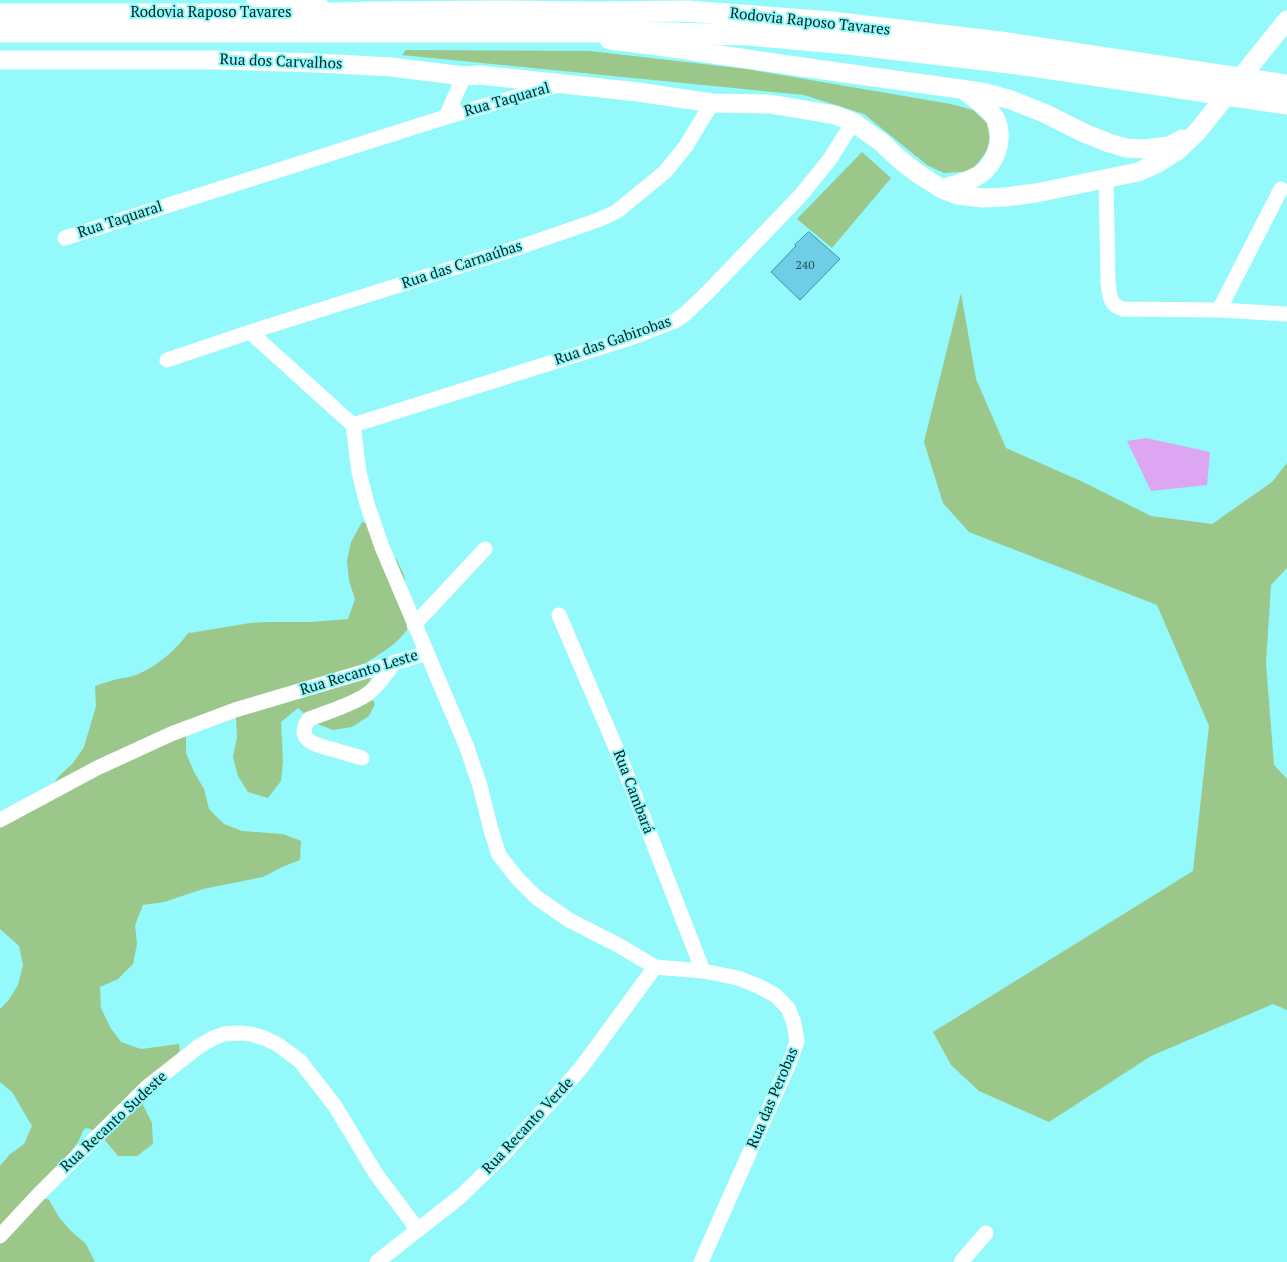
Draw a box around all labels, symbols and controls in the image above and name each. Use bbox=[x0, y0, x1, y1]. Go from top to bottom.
street label: Rodovia Raposo Tavares bbox=[131, 4, 291, 22]
street label: Rodovia Raposo Tavares bbox=[729, 5, 891, 39]
street label: Rua dos Carvalhos bbox=[219, 51, 343, 73]
street label: Rua Taquaral bbox=[462, 79, 552, 121]
street label: Rua Taquaral bbox=[75, 198, 165, 242]
street label: Rua das Carnaúbas bbox=[399, 237, 525, 293]
house number: 240 bbox=[795, 259, 815, 273]
street label: Rua das Gabirobas bbox=[552, 313, 674, 369]
street label: Rua Recanto Leste bbox=[298, 646, 420, 700]
street label: Rua Cambará bbox=[609, 747, 657, 837]
street label: Rua das Perobas bbox=[744, 1045, 802, 1151]
street label: Rua Recanto Sudeste bbox=[57, 1068, 171, 1176]
street label: Rua Recanto Verde bbox=[479, 1074, 577, 1178]

